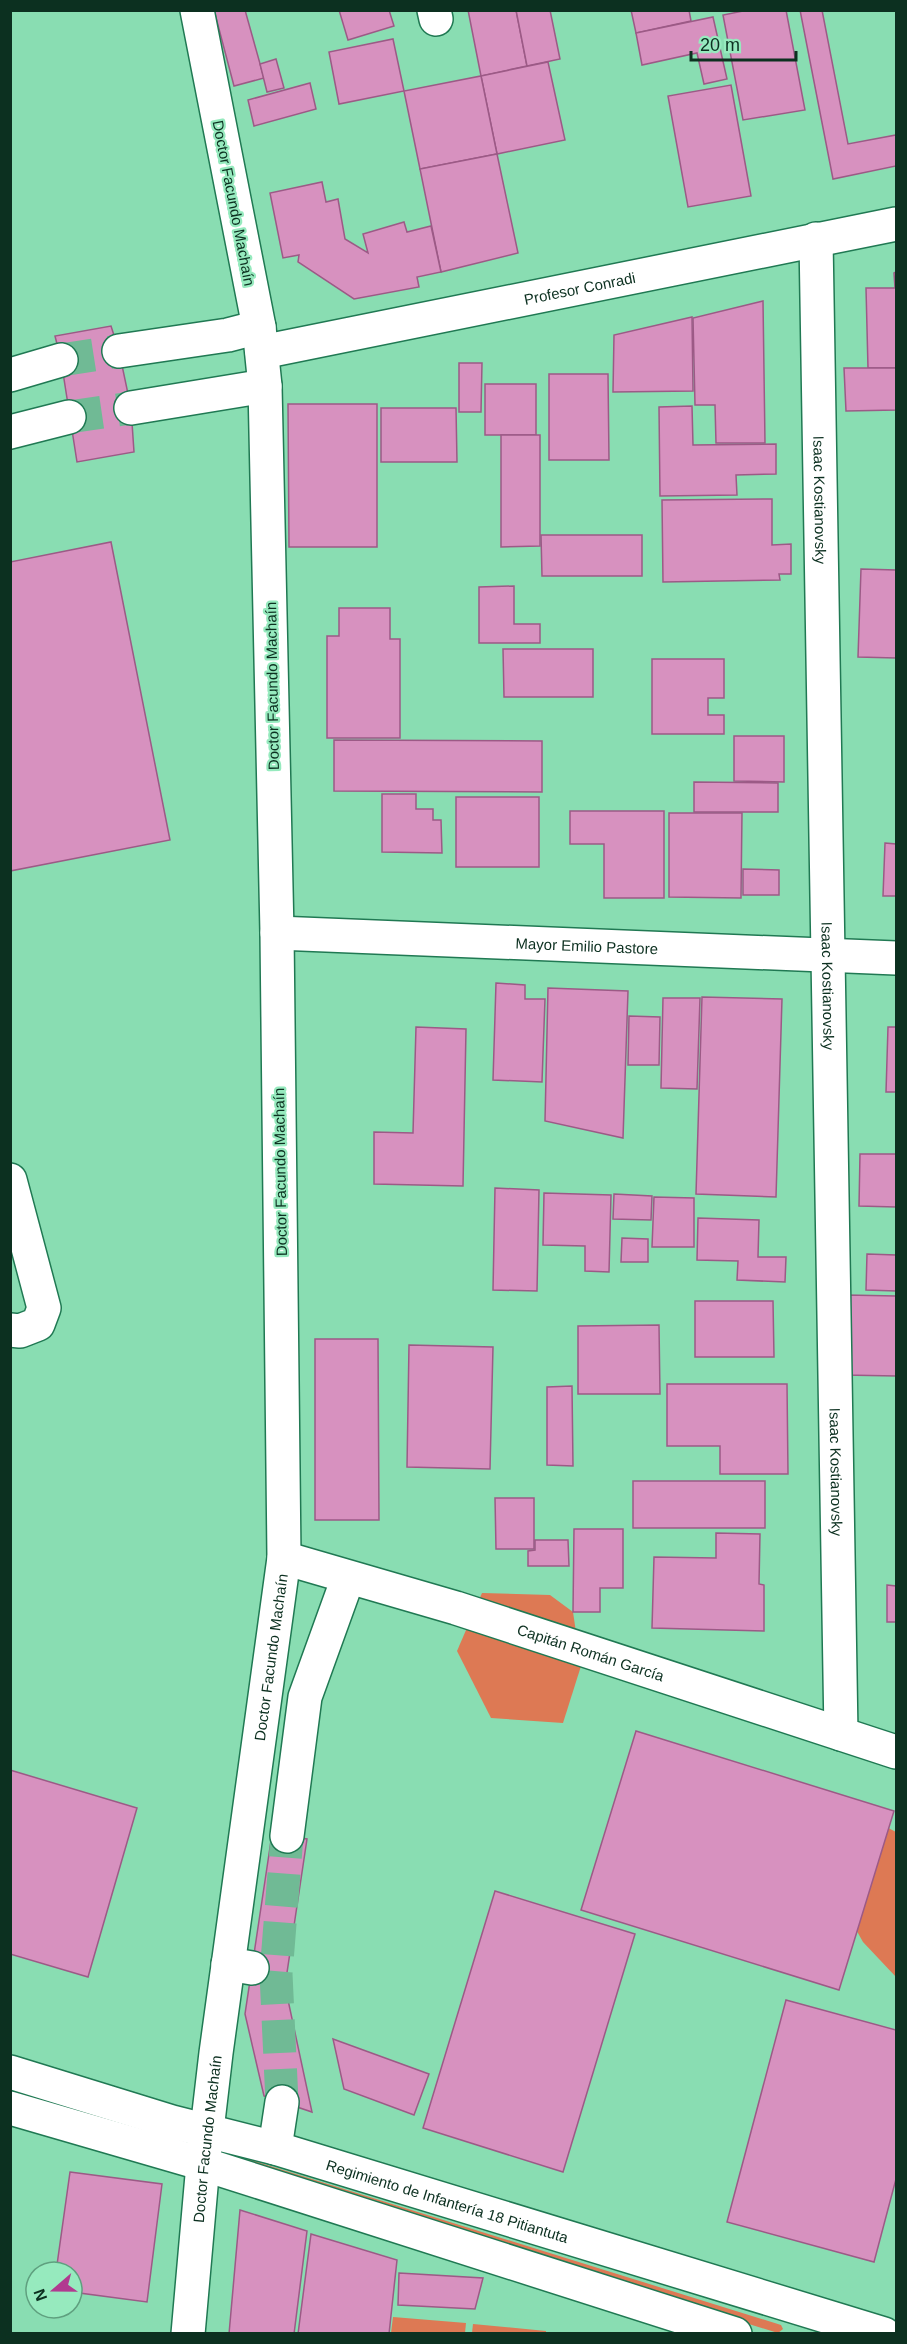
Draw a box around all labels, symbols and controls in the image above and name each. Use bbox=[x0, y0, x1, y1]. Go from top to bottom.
scale bar bbox=[691, 24, 796, 62]
text: 20 m bbox=[700, 35, 740, 55]
street label: Doctor Facundo Machaín bbox=[210, 119, 258, 287]
street label: Profesor Conradi bbox=[522, 268, 637, 307]
street label: Isaac Kostianovsky bbox=[811, 436, 830, 565]
street label: Doctor Facundo Machaín bbox=[262, 602, 282, 770]
street label: Isaac Kostianovsky bbox=[819, 922, 838, 1051]
street label: Mayor Emilio Pastore bbox=[515, 934, 658, 957]
street label: Doctor Facundo Machaín bbox=[270, 1088, 290, 1256]
street label: Isaac Kostianovsky bbox=[827, 1407, 846, 1537]
street label: Doctor Facundo Machaín bbox=[250, 1573, 290, 1742]
street label: Capitán Román García bbox=[515, 1620, 667, 1684]
street label: Doctor Facundo Machaín bbox=[189, 2054, 224, 2223]
street label: Regimiento de Infantería 18 Pitiantuta bbox=[324, 2156, 571, 2246]
north arrow bbox=[24, 2260, 84, 2320]
text: N bbox=[30, 2287, 50, 2303]

